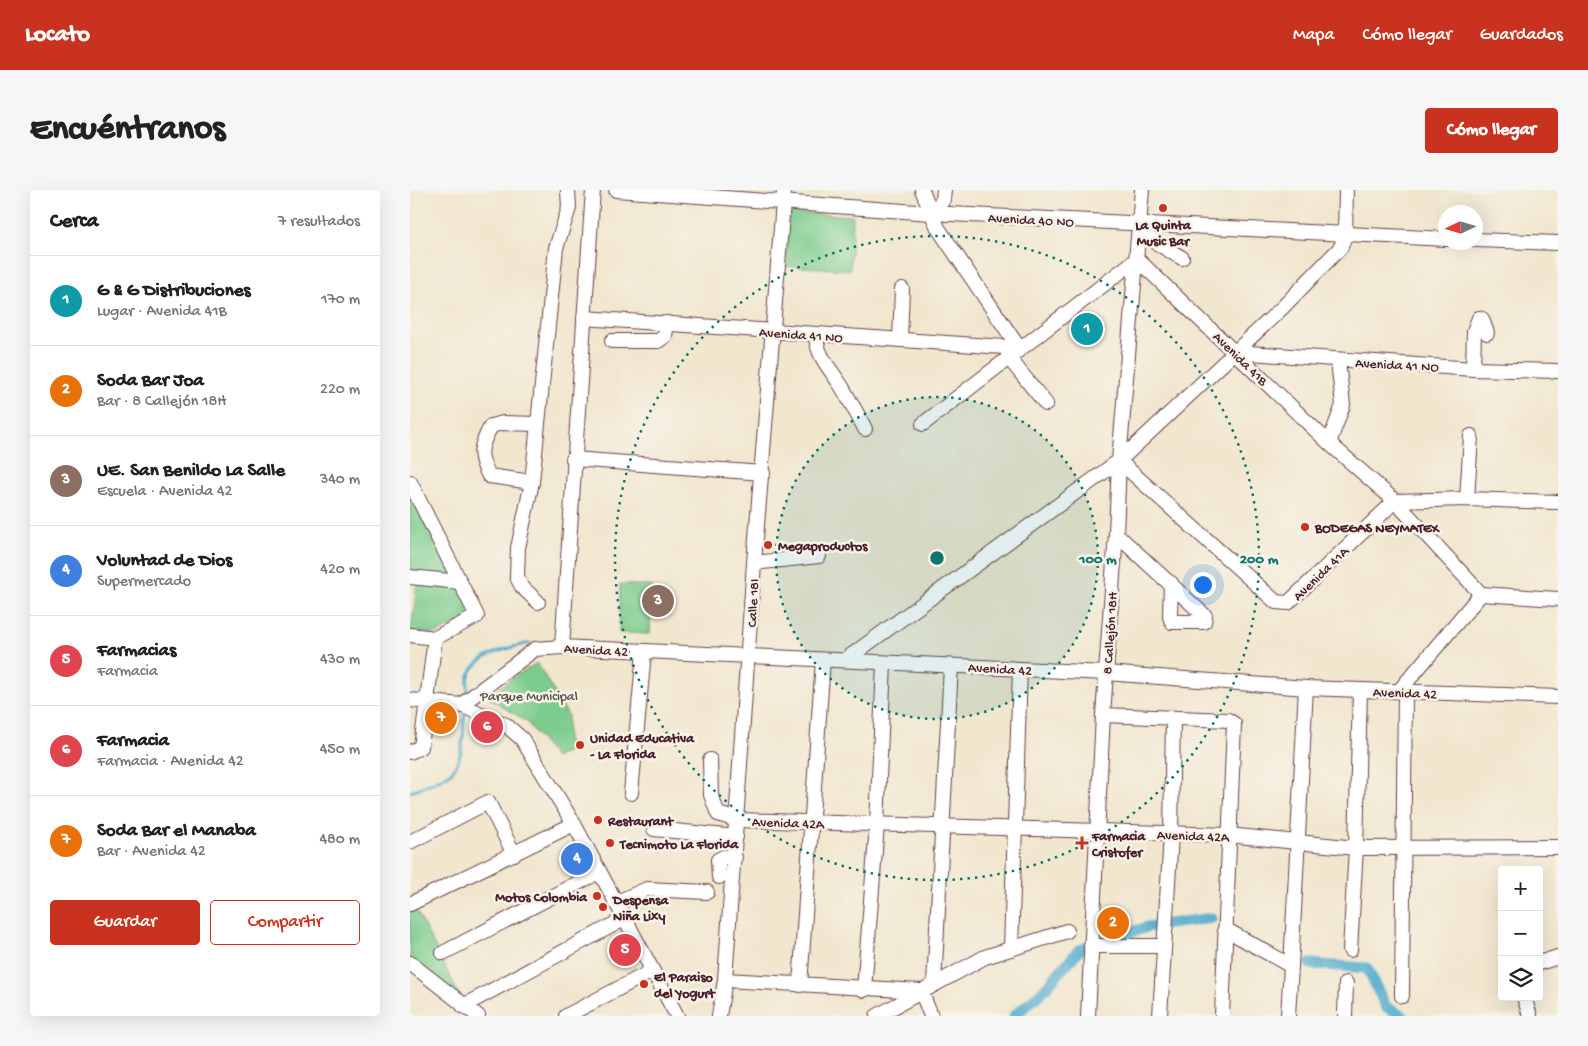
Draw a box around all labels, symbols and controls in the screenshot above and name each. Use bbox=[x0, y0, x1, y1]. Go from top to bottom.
text: Locato bbox=[25, 21, 90, 50]
text: Mapa bbox=[1293, 25, 1334, 46]
text: Cómo llegar bbox=[1362, 25, 1452, 46]
text: Guardados bbox=[1480, 25, 1563, 46]
button: Cómo llegar bbox=[1425, 108, 1558, 153]
text: Encuéntranos bbox=[30, 110, 225, 151]
marker: La Quinta Music Bar bbox=[1157, 202, 1169, 214]
north arrow bbox=[1438, 205, 1483, 250]
text: Cerca bbox=[50, 210, 98, 235]
street label: Avenida 40 NO bbox=[987, 211, 1075, 232]
text: 7 resultados bbox=[278, 213, 360, 232]
place label: La Quinta Music Bar bbox=[1135, 218, 1192, 251]
text: G & G Distribuciones bbox=[97, 280, 251, 303]
text: 1 bbox=[63, 291, 69, 310]
text: 170 m bbox=[321, 291, 360, 310]
text: Lugar · Avenida 41B bbox=[97, 303, 227, 322]
pin: 1 bbox=[1071, 310, 1103, 348]
street label: Avenida 41 NO bbox=[758, 325, 844, 348]
street label: Avenida 41B bbox=[1208, 329, 1271, 391]
street label: Avenida 41 NO bbox=[1355, 356, 1440, 377]
text: Soda Bar Joa bbox=[97, 370, 204, 393]
text: 2 bbox=[62, 381, 70, 400]
text: 220 m bbox=[320, 381, 360, 400]
text: Bar · 8 Callejón 18H bbox=[97, 393, 226, 412]
text: UE. San Benildo La Salle bbox=[97, 460, 285, 483]
text: 3 bbox=[62, 471, 70, 490]
text: 340 m bbox=[320, 471, 360, 490]
text: Escuela · Avenida 42 bbox=[97, 483, 232, 502]
marker: BODEGAS NEYMATEX bbox=[1299, 521, 1311, 533]
place label: BODEGAS NEYMATEX bbox=[1314, 521, 1441, 538]
marker: Megaproductos bbox=[762, 539, 774, 551]
place label: Megaproductos bbox=[778, 539, 868, 556]
street label: Avenida 41A bbox=[1290, 543, 1354, 606]
centre of rings bbox=[928, 549, 946, 567]
text: Voluntad de Dios bbox=[97, 550, 232, 573]
text: 100 m bbox=[1078, 551, 1117, 569]
text: 200 m bbox=[1240, 551, 1279, 569]
text: 4 bbox=[62, 561, 70, 580]
text: 420 m bbox=[320, 561, 360, 580]
your location bbox=[1190, 572, 1216, 598]
text: Supermercado bbox=[97, 573, 191, 592]
street label: Calle 18I bbox=[745, 578, 764, 628]
pin: 3 bbox=[642, 582, 674, 620]
street label: 8 Callejón 18H bbox=[1100, 590, 1123, 675]
text: Farmacias bbox=[97, 640, 176, 663]
street label: Avenida 42 bbox=[563, 641, 628, 662]
text: 5 bbox=[62, 651, 70, 670]
text: 430 m bbox=[320, 651, 360, 670]
street label: Avenida 42 bbox=[967, 660, 1032, 681]
text: Farmacia bbox=[97, 663, 158, 682]
street label: Avenida 42 bbox=[1373, 685, 1437, 704]
park label: Parque Municipal bbox=[479, 689, 578, 706]
pin: 7 bbox=[425, 699, 457, 737]
pin: 6 bbox=[471, 708, 503, 746]
text: Farmacia bbox=[97, 730, 169, 753]
place label: Unidad Educativa - La Florida bbox=[590, 731, 695, 764]
marker: Unidad Educativa - La Florida bbox=[574, 739, 586, 751]
text: 6 bbox=[62, 741, 70, 760]
text: 450 m bbox=[320, 741, 360, 760]
text: Farmacia · Avenida 42 bbox=[97, 753, 244, 772]
marker: Restaurant bbox=[592, 814, 604, 826]
place label: Restaurant bbox=[607, 814, 674, 831]
street label: Avenida 42A bbox=[751, 815, 825, 834]
text: Soda Bar el Manaba bbox=[97, 820, 256, 843]
street label: Avenida 42A bbox=[1156, 828, 1230, 847]
place label: Farmacia Cristofer bbox=[1091, 829, 1146, 862]
text: 7 bbox=[62, 831, 70, 850]
text: 480 m bbox=[319, 831, 360, 850]
marker: Tecnimoto La Florida bbox=[604, 837, 616, 849]
place label: Tecnimoto La Florida bbox=[619, 837, 739, 854]
marker: Farmacia Cristofer bbox=[1076, 837, 1088, 849]
pin: 4 bbox=[561, 840, 593, 878]
text: Bar · Avenida 42 bbox=[97, 843, 206, 862]
map controls bbox=[1498, 866, 1543, 1001]
button: + bbox=[1498, 866, 1543, 911]
place label: Motos Colombia bbox=[495, 890, 588, 907]
marker: Motos Colombia bbox=[591, 890, 603, 902]
place label: Despensa Niña Lixy bbox=[611, 893, 669, 926]
button: Guardar bbox=[50, 900, 200, 945]
button: Compartir bbox=[210, 900, 360, 945]
marker: Despensa Niña Lixy bbox=[597, 901, 609, 913]
pin: 2 bbox=[1097, 904, 1129, 942]
button: − bbox=[1498, 911, 1543, 956]
pin: 5 bbox=[609, 931, 641, 969]
button: layers bbox=[1498, 956, 1543, 1001]
place label: El Paraiso del Yogurt bbox=[654, 970, 716, 1003]
marker: El Paraiso del Yogurt bbox=[638, 978, 650, 990]

